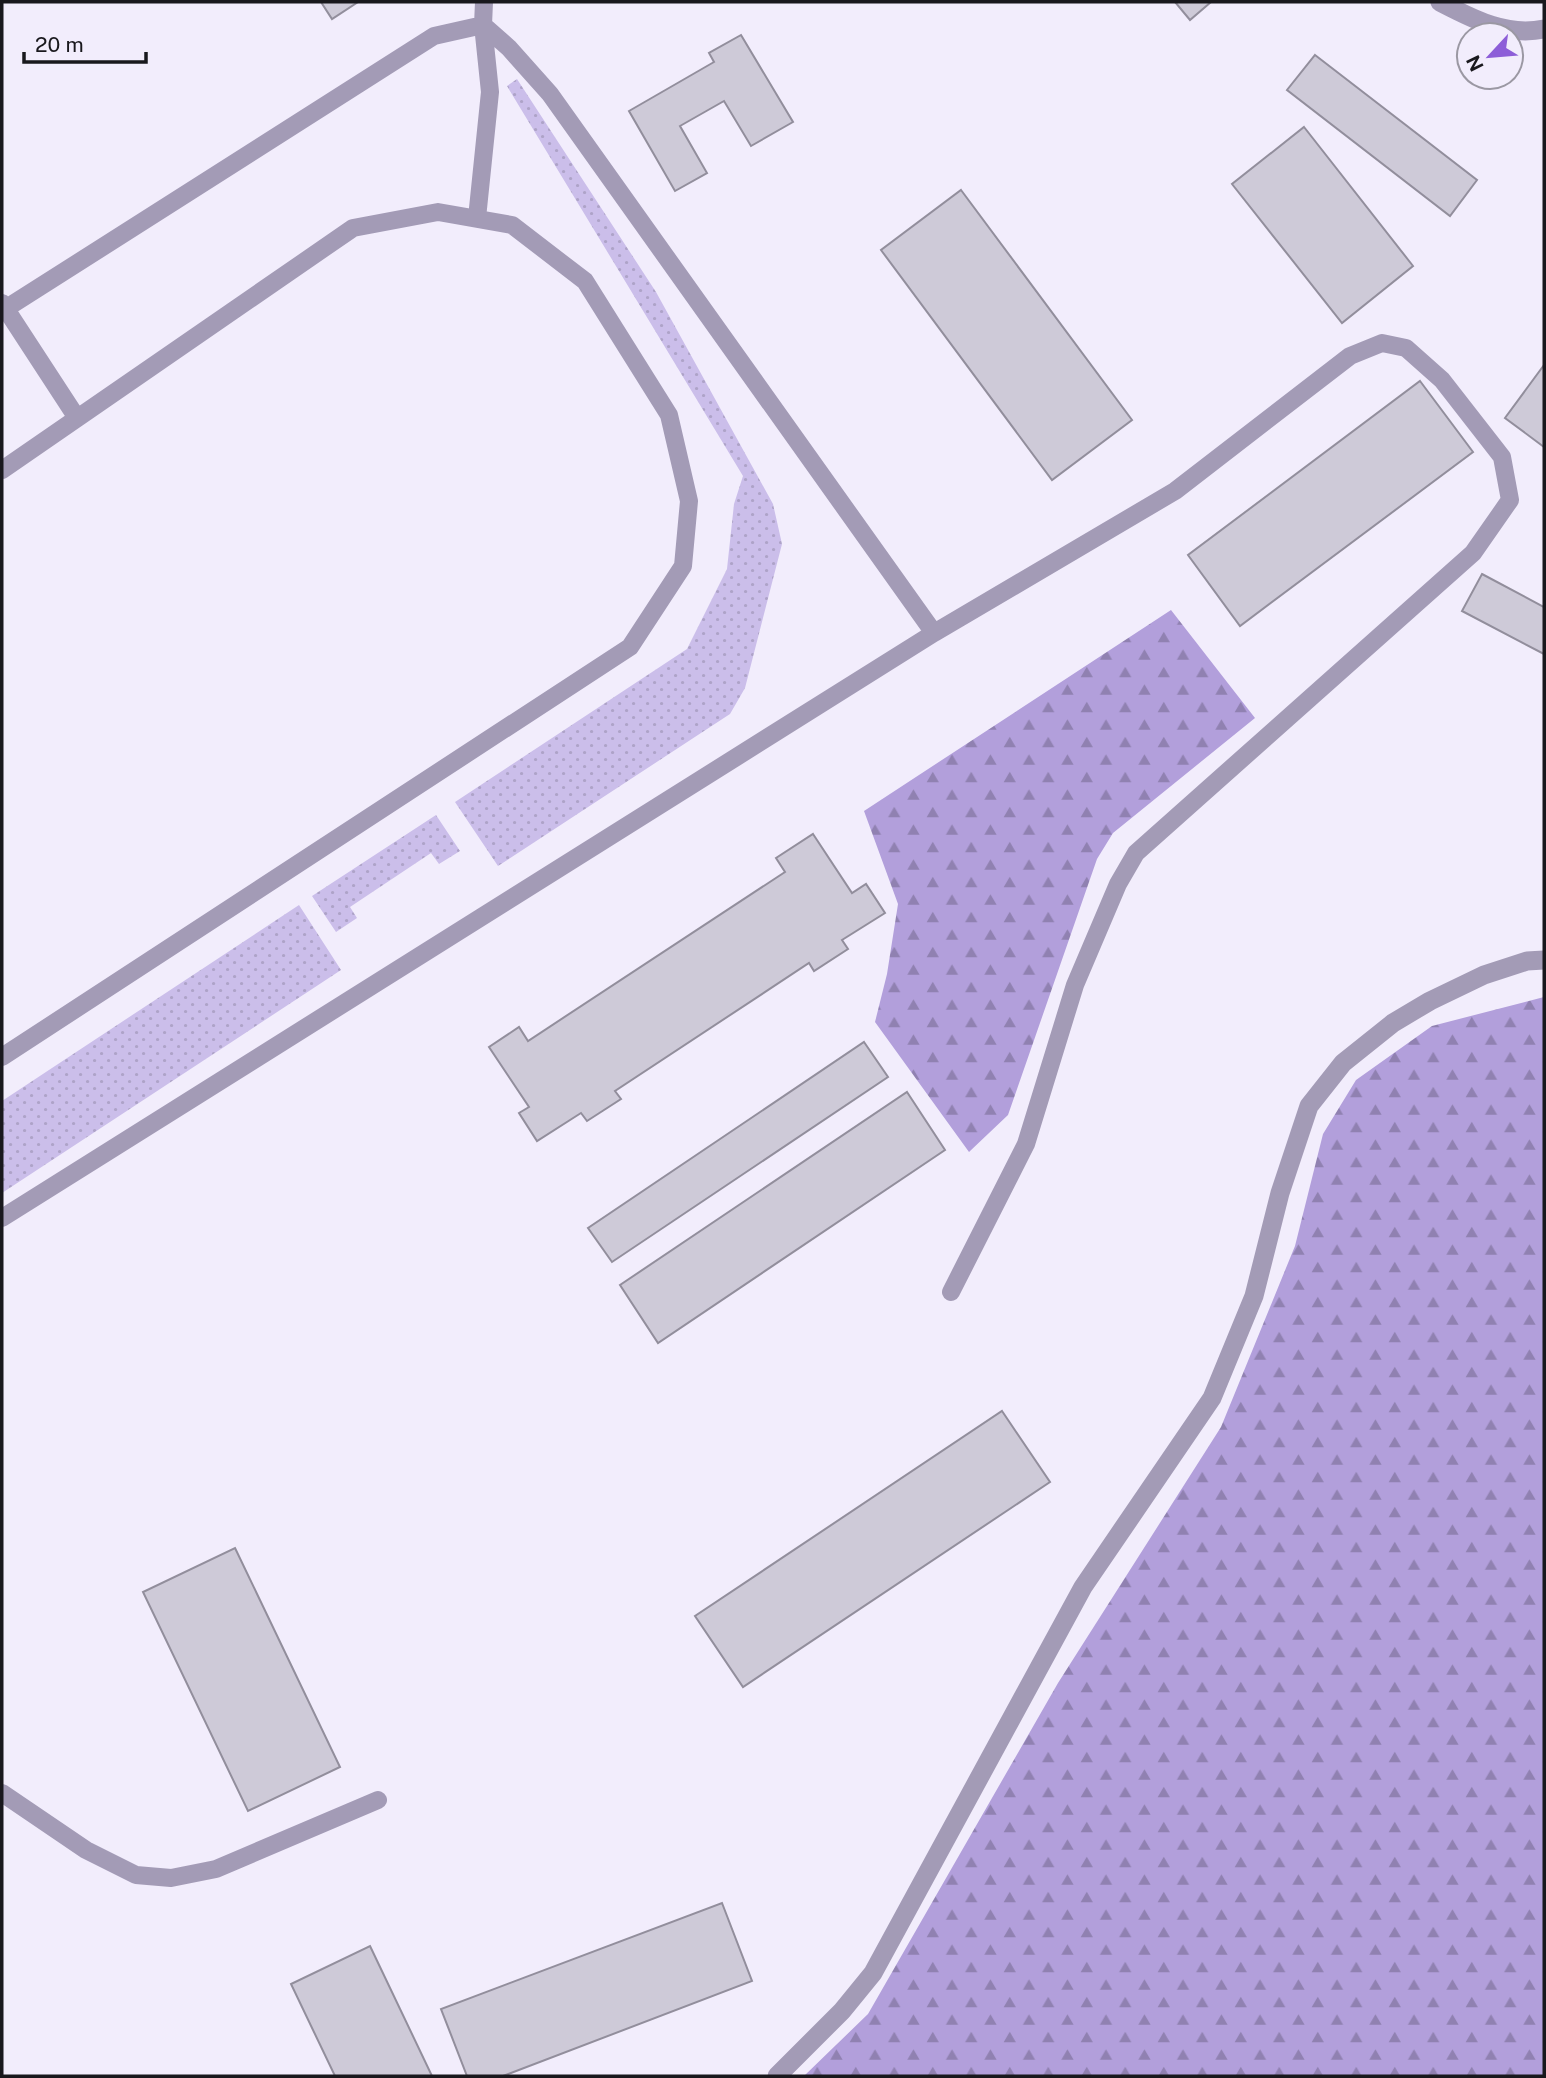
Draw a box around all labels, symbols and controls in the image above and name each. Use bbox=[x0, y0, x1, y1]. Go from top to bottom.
scale bar bbox=[24, 21, 147, 65]
north arrow bbox=[1455, 21, 1525, 91]
text: 20 m bbox=[35, 32, 84, 57]
text: N bbox=[1462, 52, 1488, 75]

